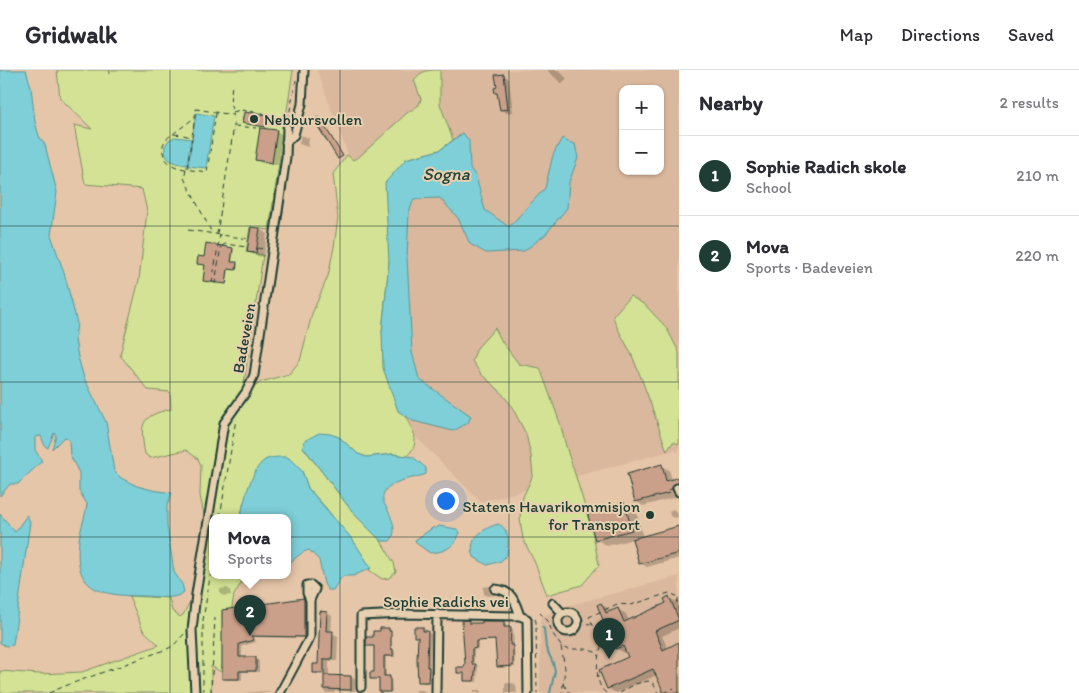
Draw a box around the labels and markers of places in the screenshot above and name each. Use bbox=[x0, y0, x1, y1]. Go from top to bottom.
place label: Nebbursvollen bbox=[264, 110, 363, 129]
marker: Nebbursvollen bbox=[248, 113, 260, 125]
place label: Statens Havarikommisjon for Transport bbox=[463, 497, 640, 534]
marker: Statens Havarikommisjon for Transport bbox=[644, 509, 656, 521]
pin: 2 bbox=[234, 595, 266, 636]
pin: 1 bbox=[593, 618, 625, 659]

